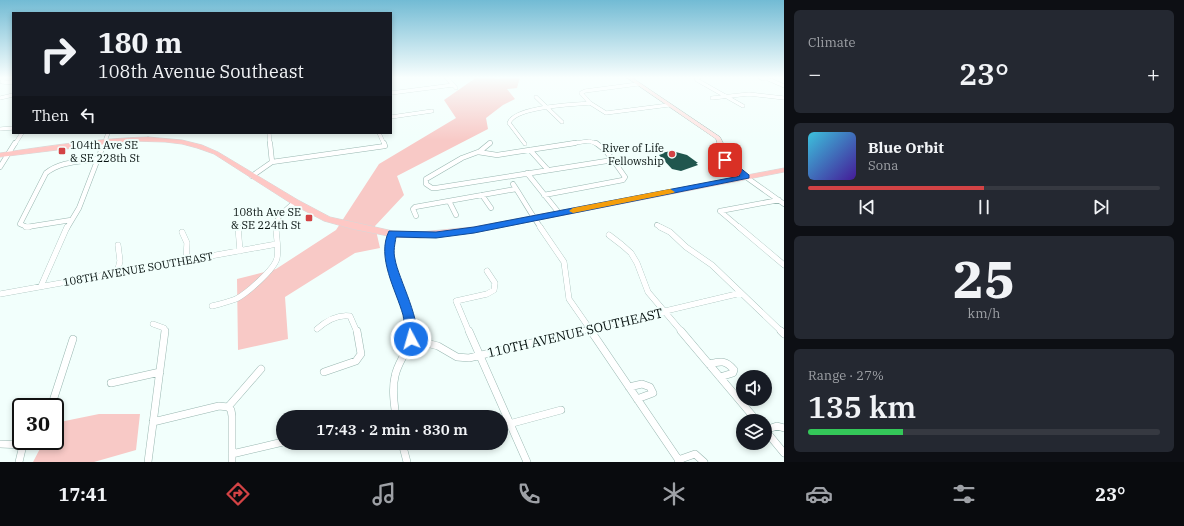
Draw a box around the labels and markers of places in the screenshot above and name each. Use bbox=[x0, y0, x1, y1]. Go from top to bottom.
place label: 104th Ave SE & SE 228th St bbox=[70, 138, 140, 165]
place label: River of Life Fellowship bbox=[602, 141, 664, 168]
pin bbox=[708, 143, 742, 177]
marker: 104th Ave SE & SE 228th St bbox=[57, 146, 67, 156]
marker: River of Life Fellowship bbox=[667, 149, 677, 159]
place label: 108th Ave SE & SE 224th St bbox=[231, 205, 301, 232]
marker: 108th Ave SE & SE 224th St bbox=[304, 213, 314, 223]

